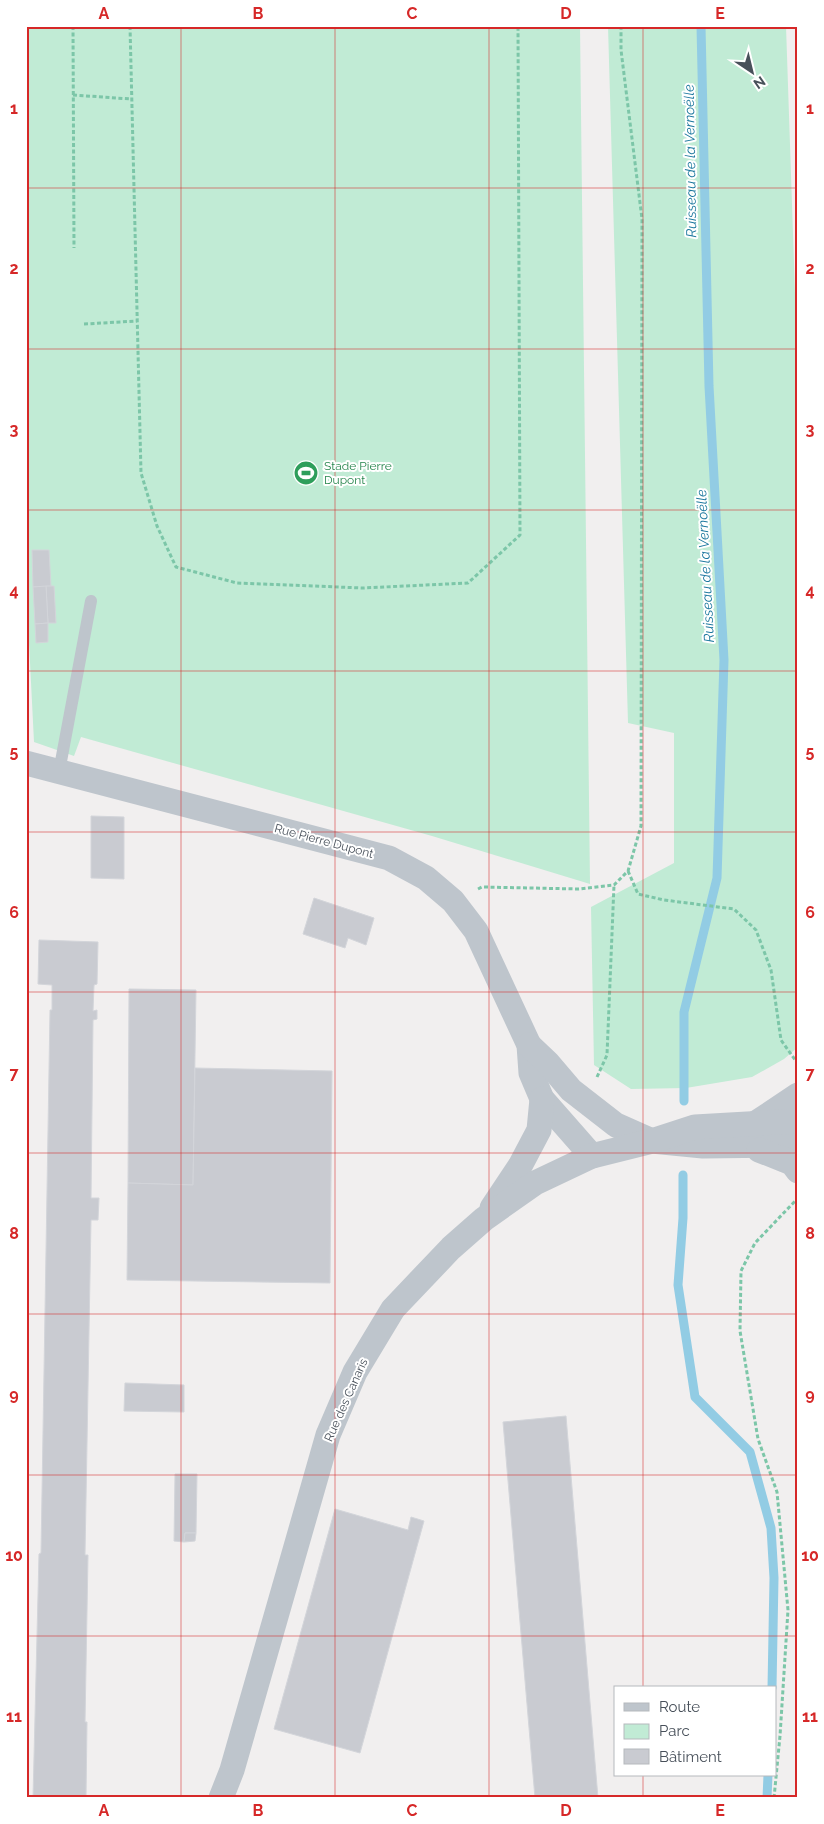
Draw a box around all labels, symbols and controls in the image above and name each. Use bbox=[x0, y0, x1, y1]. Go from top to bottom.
text: A bbox=[99, 4, 110, 23]
text: B bbox=[253, 4, 264, 23]
text: C bbox=[407, 4, 418, 23]
text: D bbox=[560, 4, 572, 23]
text: E bbox=[715, 4, 725, 23]
north arrow bbox=[726, 48, 776, 98]
text: N bbox=[750, 73, 768, 92]
water label: Ruisseau de la Vernoëlle bbox=[681, 84, 699, 238]
text: 1 bbox=[10, 99, 18, 118]
text: 1 bbox=[806, 99, 814, 118]
text: 2 bbox=[9, 259, 19, 278]
text: 2 bbox=[805, 259, 815, 278]
text: 3 bbox=[10, 420, 19, 439]
text: 3 bbox=[806, 420, 815, 439]
place label: Stade Pierre Dupont bbox=[324, 459, 392, 487]
sports icon: Stade Pierre Dupont bbox=[293, 460, 319, 486]
water label: Ruisseau de la Vernoëlle bbox=[693, 489, 717, 643]
text: 4 bbox=[9, 581, 19, 600]
text: 4 bbox=[805, 581, 815, 600]
text: 5 bbox=[10, 742, 19, 761]
text: 5 bbox=[806, 742, 815, 761]
street label: Rue Pierre Dupont bbox=[273, 821, 375, 861]
text: 6 bbox=[9, 903, 19, 922]
text: 6 bbox=[805, 903, 815, 922]
text: 7 bbox=[10, 1064, 19, 1083]
text: 7 bbox=[806, 1064, 815, 1083]
text: 8 bbox=[9, 1224, 19, 1243]
text: 8 bbox=[805, 1224, 815, 1243]
street label: Rue des Canaris bbox=[321, 1356, 371, 1444]
text: 9 bbox=[9, 1385, 19, 1404]
text: 9 bbox=[805, 1385, 815, 1404]
text: 10 bbox=[5, 1546, 23, 1565]
text: 10 bbox=[801, 1546, 819, 1565]
legend bbox=[614, 1686, 776, 1776]
text: Route bbox=[659, 1698, 700, 1716]
text: 11 bbox=[6, 1707, 22, 1726]
text: 11 bbox=[802, 1707, 818, 1726]
text: Parc bbox=[659, 1722, 690, 1740]
text: Bâtiment bbox=[659, 1748, 722, 1766]
text: A bbox=[99, 1801, 110, 1820]
text: B bbox=[253, 1801, 264, 1820]
text: C bbox=[407, 1801, 418, 1820]
text: D bbox=[560, 1801, 572, 1820]
text: E bbox=[715, 1801, 725, 1820]

